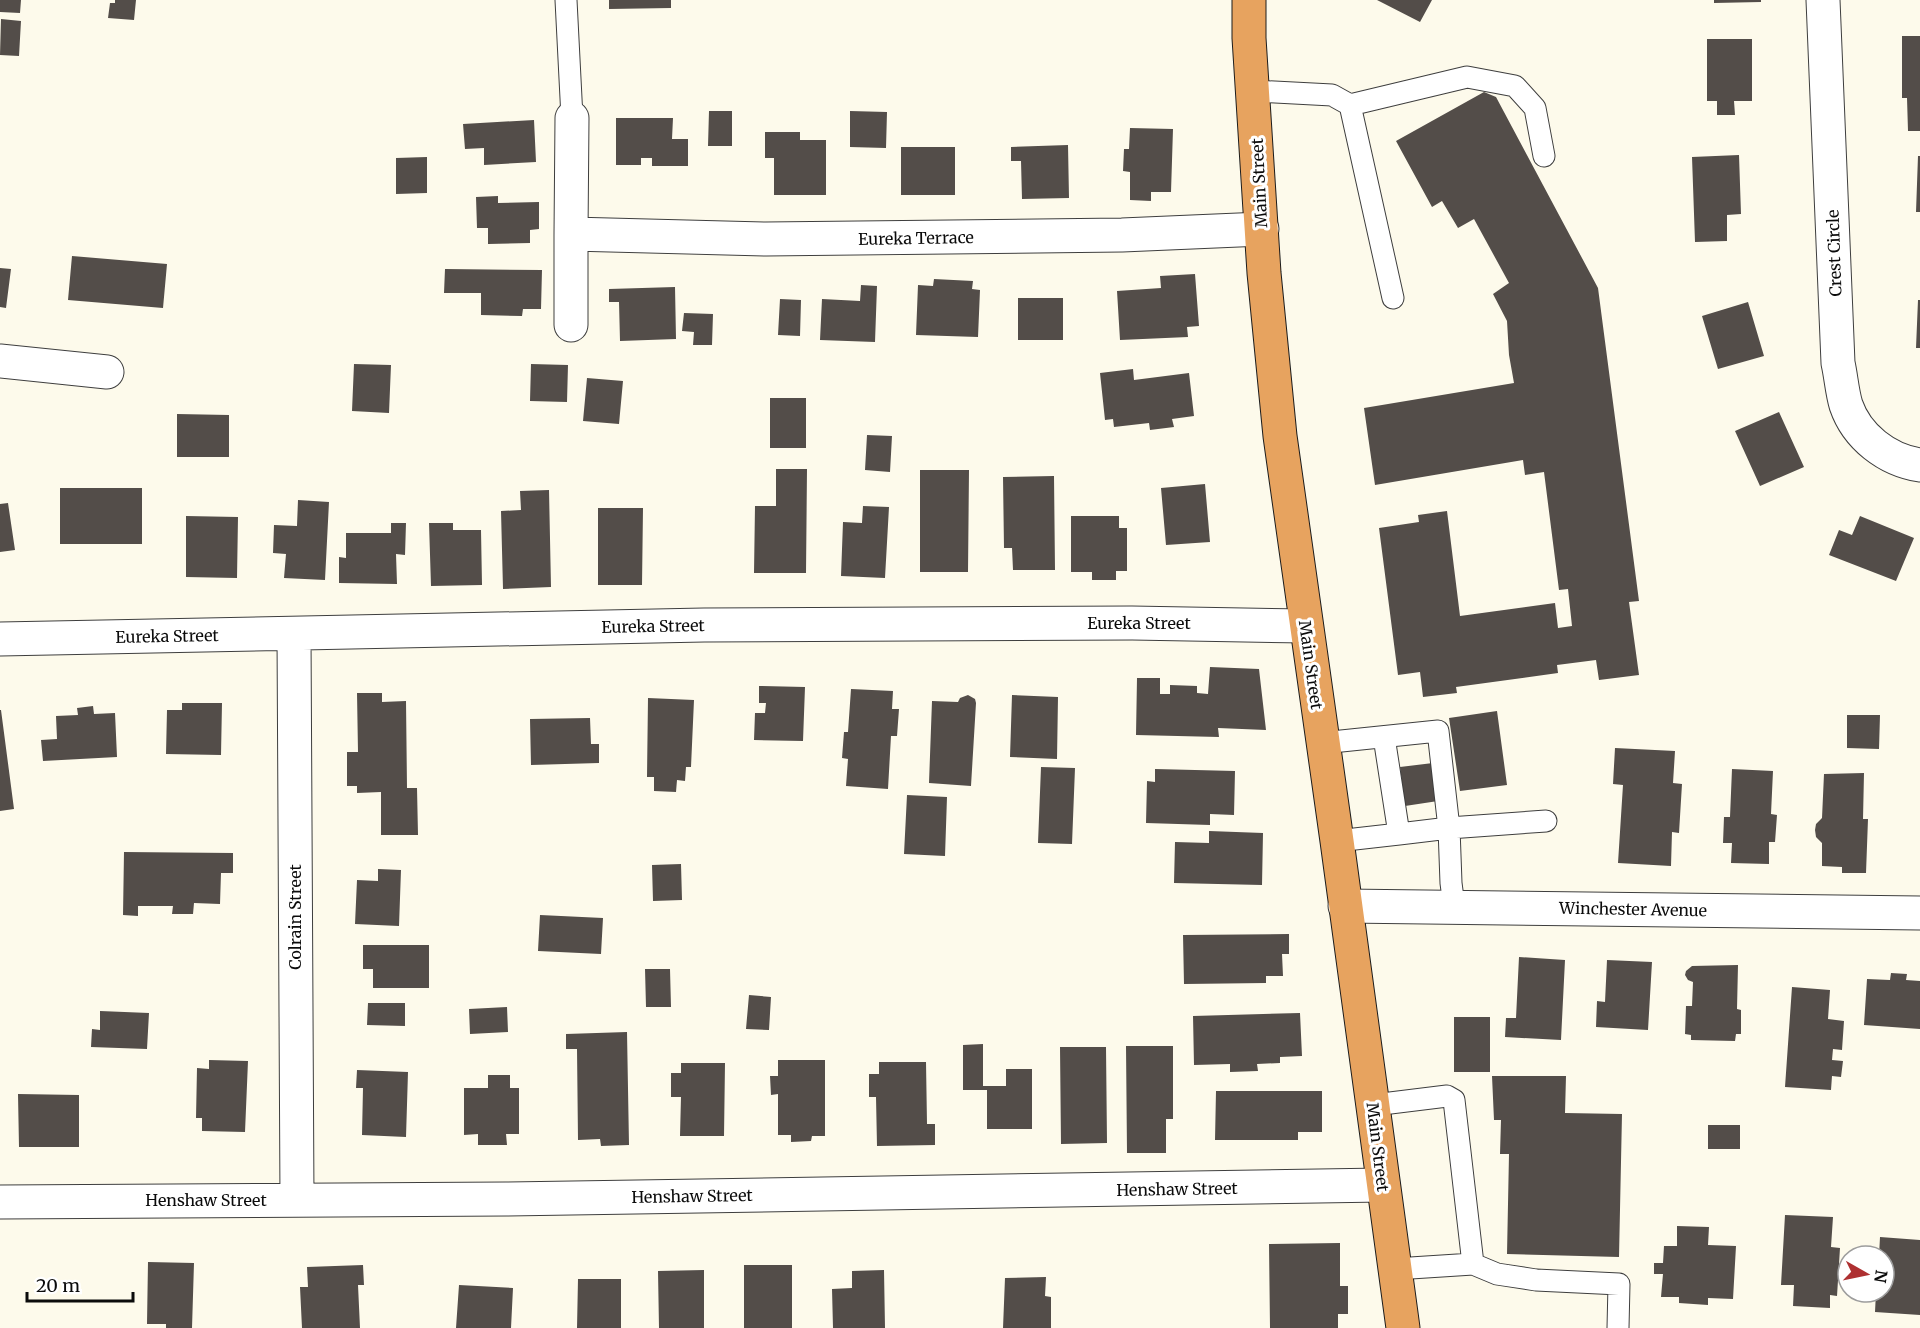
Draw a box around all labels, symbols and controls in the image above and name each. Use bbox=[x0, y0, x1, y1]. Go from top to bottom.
street label: Main Street bbox=[1247, 137, 1271, 228]
street label: Crest Circle bbox=[1822, 209, 1846, 297]
street label: Eureka Terrace bbox=[858, 227, 974, 249]
street label: Eureka Street bbox=[1087, 613, 1191, 633]
street label: Eureka Street bbox=[601, 615, 706, 637]
street label: Main Street bbox=[1295, 619, 1327, 712]
street label: Eureka Street bbox=[115, 625, 220, 647]
street label: Colrain Street bbox=[285, 864, 305, 970]
street label: Winchester Avenue bbox=[1558, 898, 1707, 920]
street label: Main Street bbox=[1363, 1101, 1393, 1194]
street label: Henshaw Street bbox=[1116, 1178, 1239, 1200]
street label: Henshaw Street bbox=[631, 1185, 754, 1207]
street label: Henshaw Street bbox=[145, 1190, 267, 1210]
north arrow bbox=[1836, 1244, 1896, 1304]
scale bar bbox=[27, 1265, 134, 1303]
text: N bbox=[1870, 1269, 1892, 1285]
text: 20 m bbox=[36, 1274, 80, 1297]

